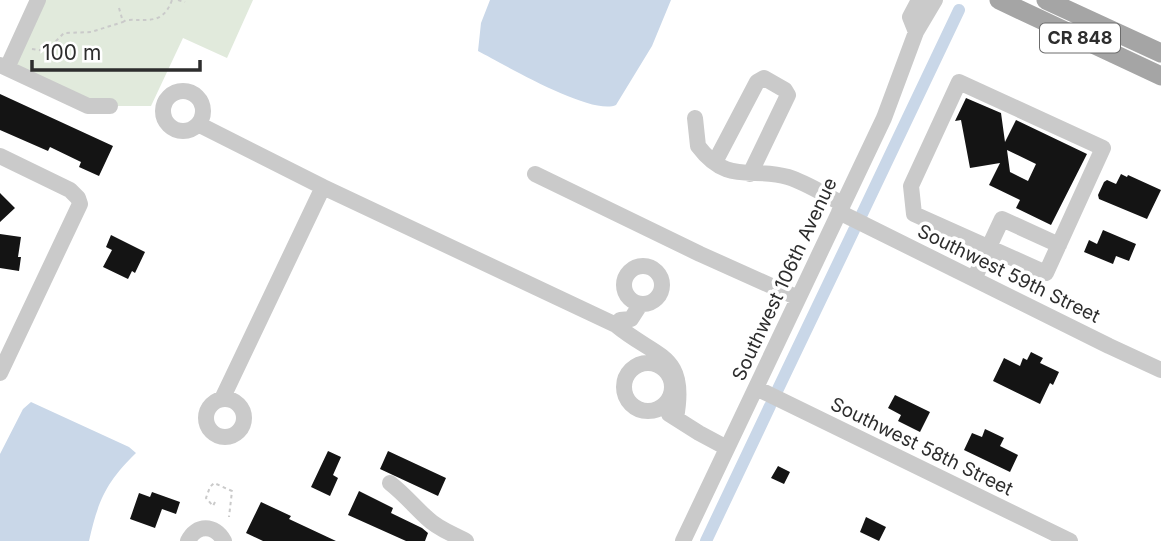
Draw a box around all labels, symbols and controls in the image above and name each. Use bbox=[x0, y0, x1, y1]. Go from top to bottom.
road number: CR 848 bbox=[1040, 24, 1120, 52]
scale bar bbox=[32, 28, 200, 72]
text: 100 m bbox=[42, 40, 101, 65]
street label: Southwest 106th Avenue bbox=[727, 174, 842, 384]
street label: Southwest 59th Street bbox=[914, 219, 1104, 328]
street label: Southwest 58th Street bbox=[827, 392, 1017, 501]

